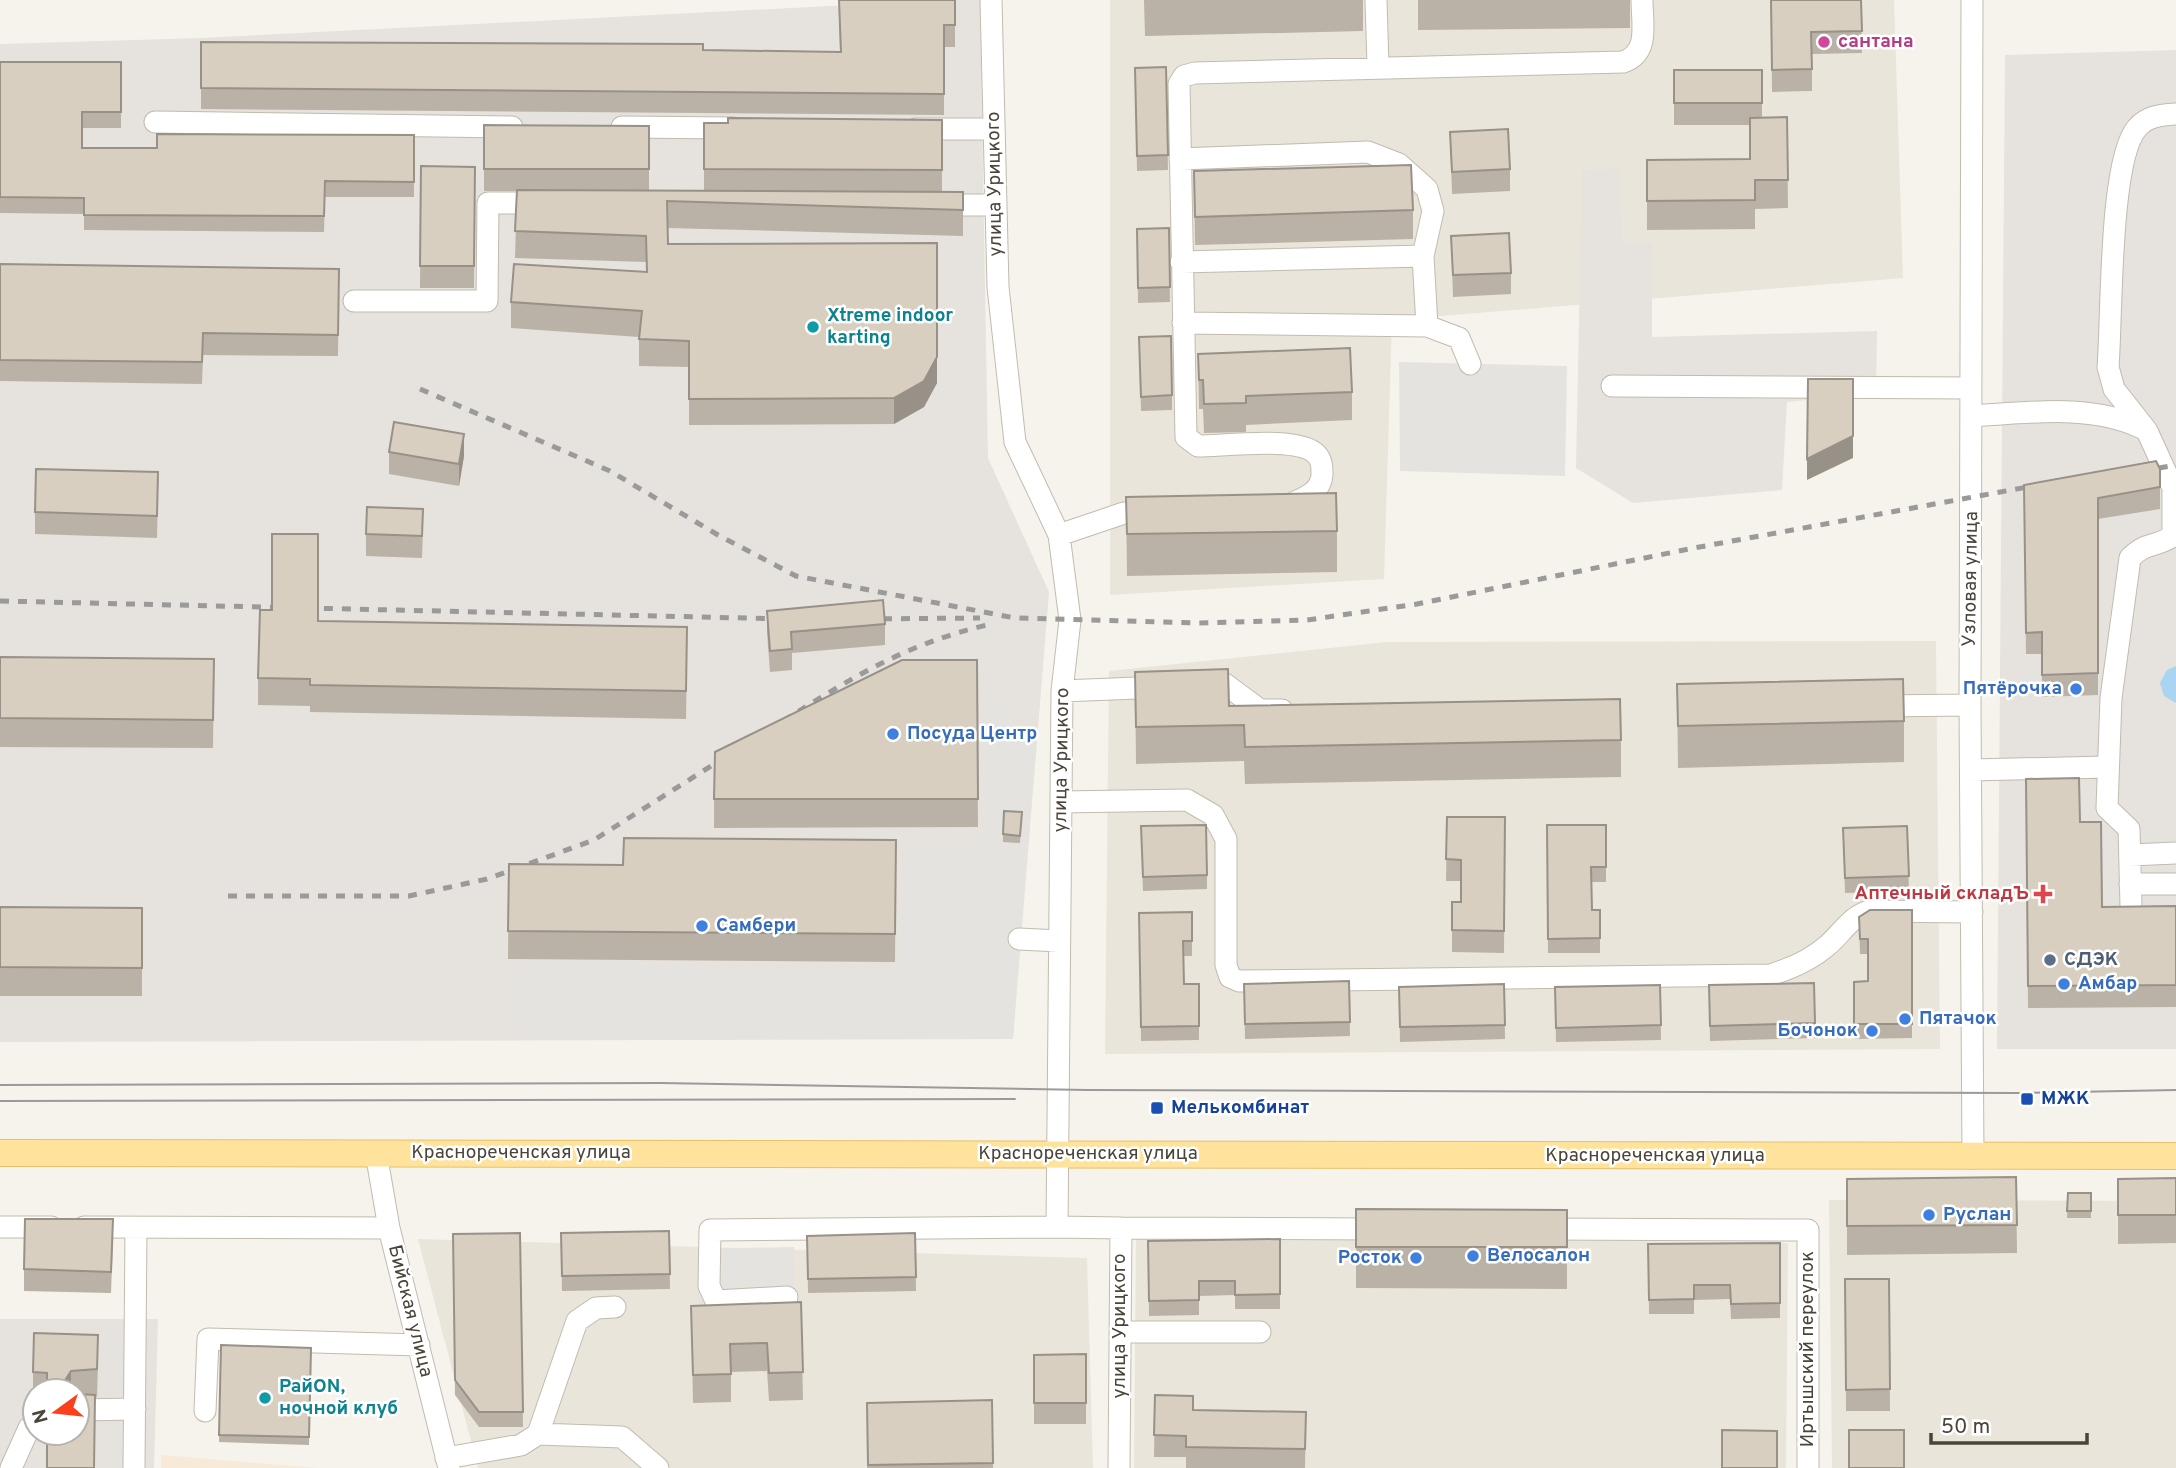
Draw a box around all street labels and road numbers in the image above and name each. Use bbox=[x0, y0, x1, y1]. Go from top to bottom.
street label: улица Урицкого bbox=[982, 111, 1008, 257]
street label: Узловая улица bbox=[1958, 511, 1984, 647]
street label: улица Урицкого bbox=[1049, 687, 1075, 833]
street label: Краснореченская улица bbox=[411, 1141, 631, 1165]
street label: Краснореченская улица bbox=[978, 1142, 1198, 1166]
street label: Краснореченская улица bbox=[1545, 1144, 1765, 1168]
street label: Бийская улица bbox=[382, 1242, 438, 1380]
street label: Иртышский переулок bbox=[1796, 1251, 1820, 1447]
street label: улица Урицкого bbox=[1108, 1253, 1132, 1399]

